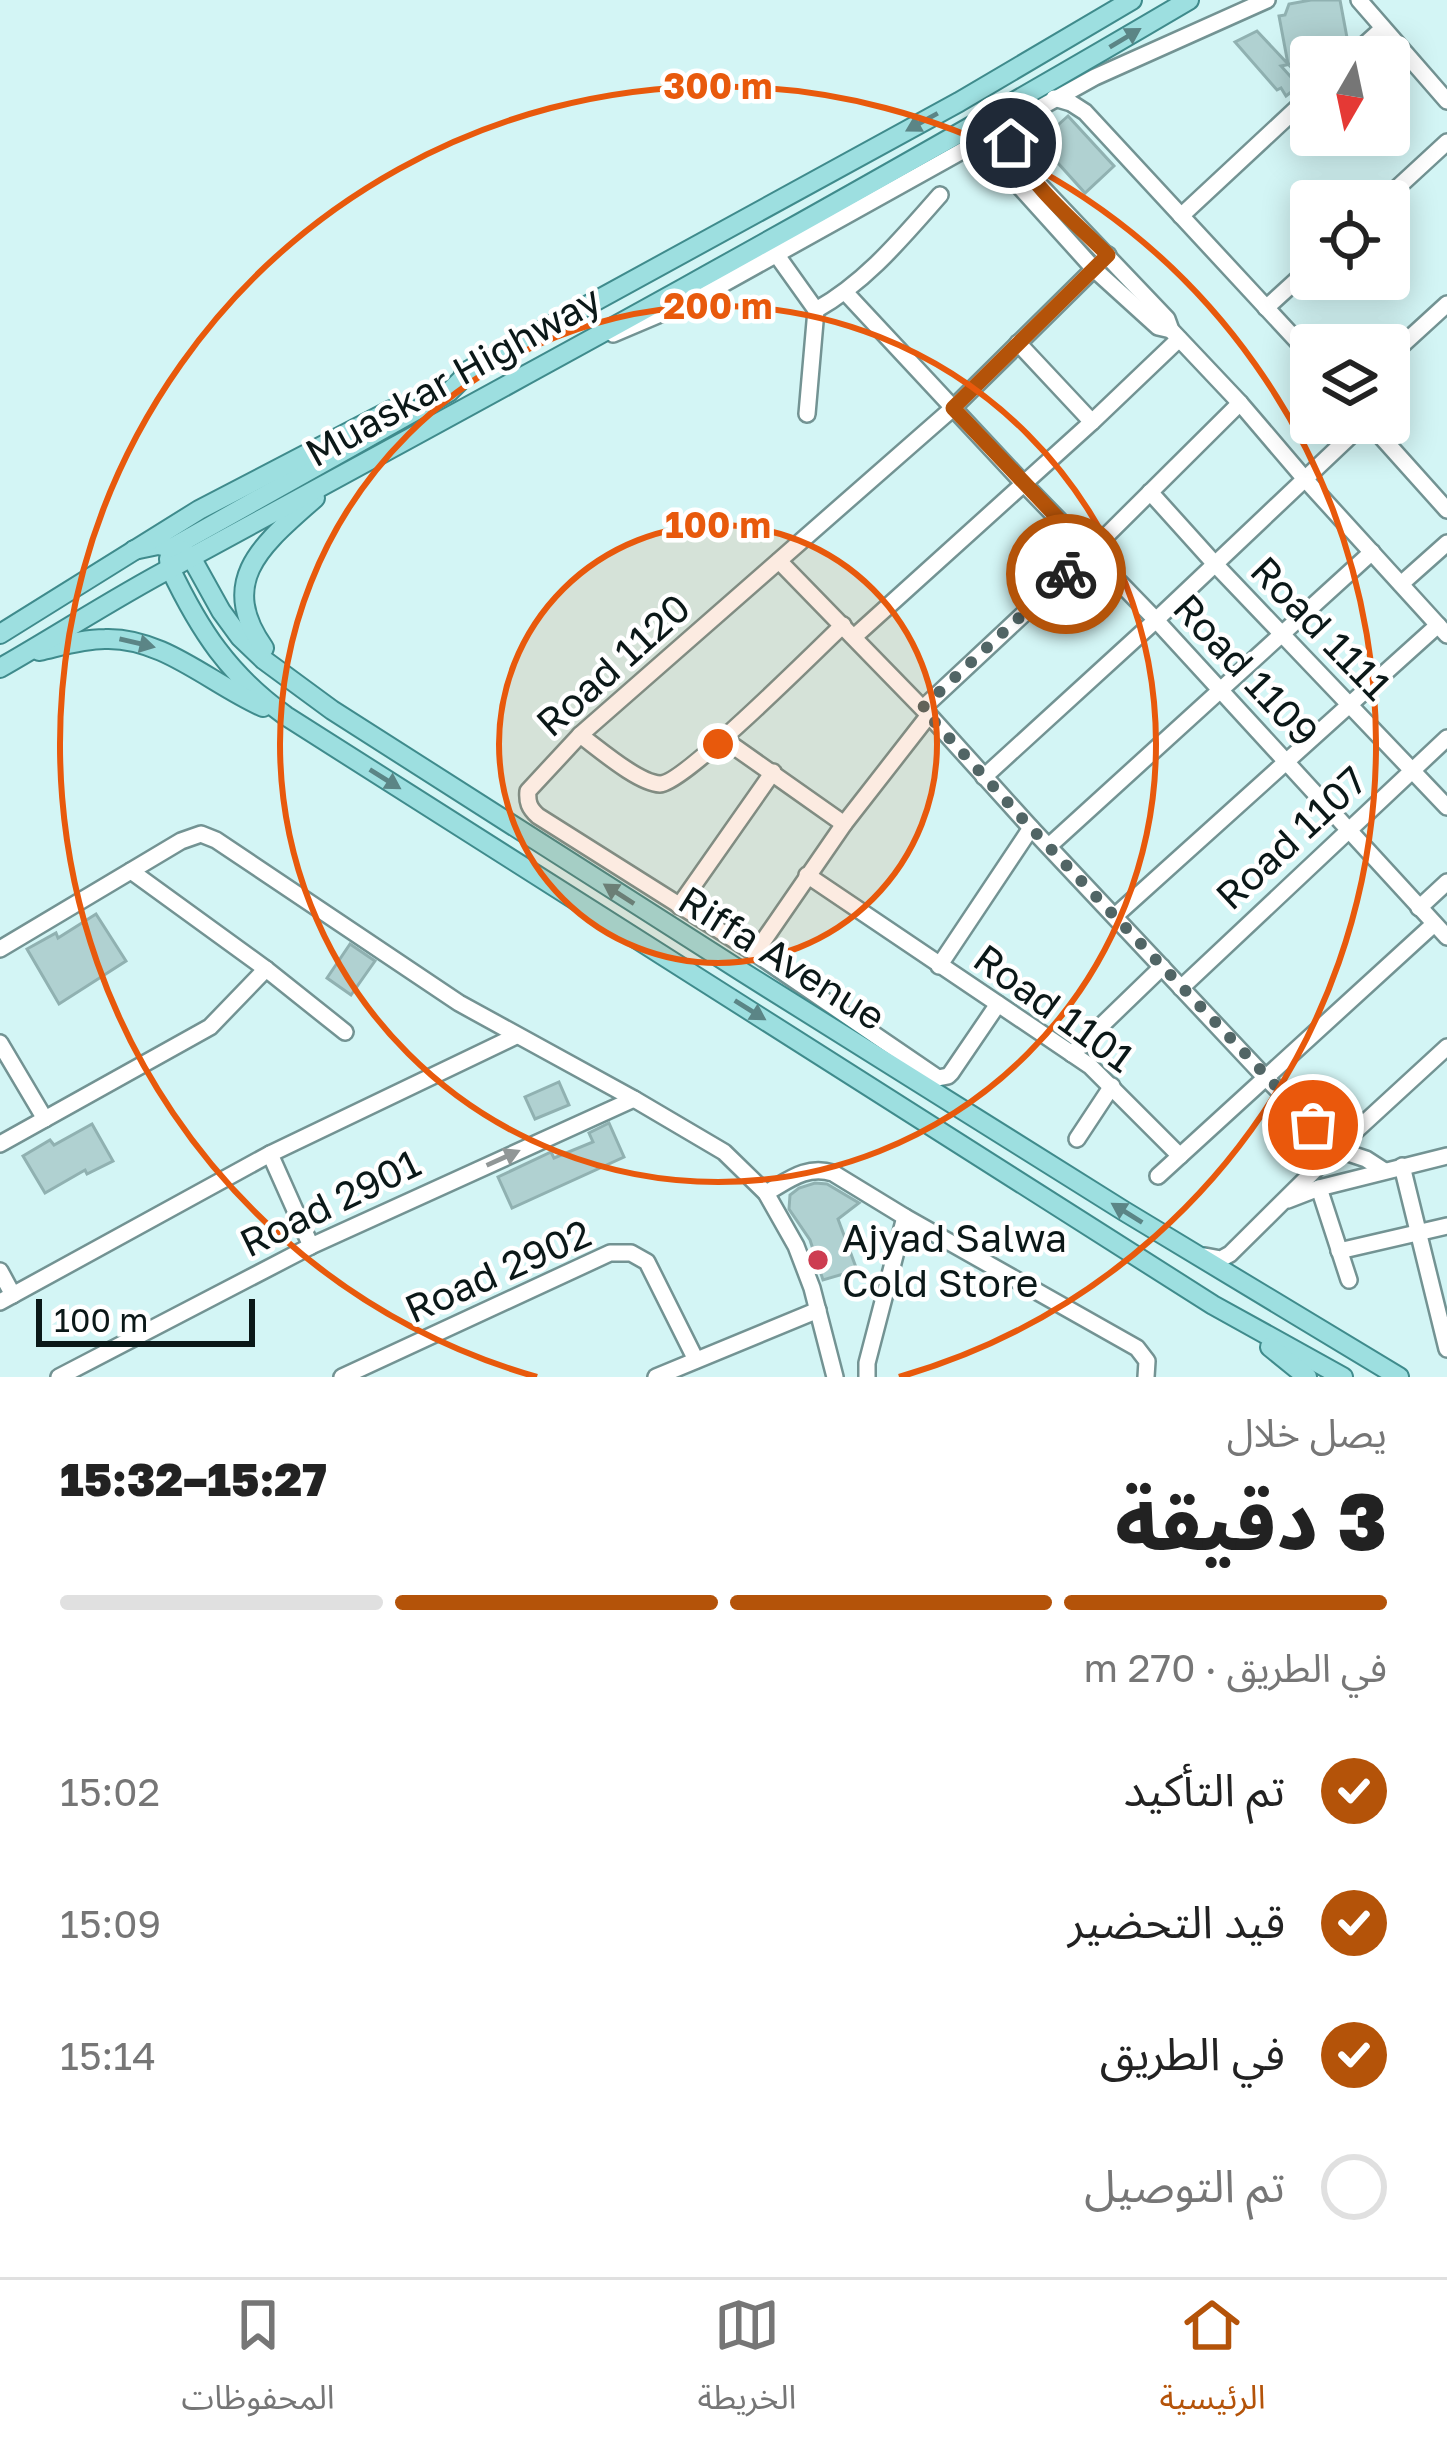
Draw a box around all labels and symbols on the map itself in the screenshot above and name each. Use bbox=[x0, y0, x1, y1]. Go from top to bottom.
one-way arrow bbox=[1108, 28, 1142, 49]
north arrow bbox=[1290, 36, 1410, 156]
text: 300 m bbox=[663, 64, 773, 107]
pin bbox=[960, 92, 1062, 194]
one-way arrow bbox=[905, 111, 939, 132]
street label: Muaskar Highway bbox=[297, 275, 609, 476]
text: 200 m bbox=[663, 284, 773, 327]
text: 100 m bbox=[665, 503, 771, 546]
courier bbox=[1006, 514, 1126, 634]
street label: Road 1111 bbox=[1242, 546, 1401, 709]
street label: Road 1120 bbox=[526, 584, 699, 746]
street label: Road 1109 bbox=[1164, 584, 1329, 755]
one-way arrow bbox=[119, 635, 156, 654]
centre of rings bbox=[697, 723, 739, 765]
street label: Road 1107 bbox=[1206, 756, 1375, 919]
one-way arrow bbox=[369, 767, 401, 789]
street label: Riffa Avenue bbox=[670, 876, 894, 1040]
one-way arrow bbox=[602, 884, 636, 905]
street label: Road 1101 bbox=[965, 934, 1143, 1081]
one-way arrow bbox=[733, 999, 766, 1021]
pin bbox=[1262, 1074, 1364, 1176]
street label: Road 2901 bbox=[232, 1139, 428, 1266]
one-way arrow bbox=[486, 1148, 521, 1168]
one-way arrow bbox=[1110, 1203, 1144, 1224]
street label: Road 2902 bbox=[398, 1209, 598, 1332]
place label: Ajyad Salwa Cold Store bbox=[842, 1214, 1067, 1306]
marker: Ajyad Salwa Cold Store bbox=[805, 1247, 831, 1273]
scale bar bbox=[36, 1293, 255, 1346]

